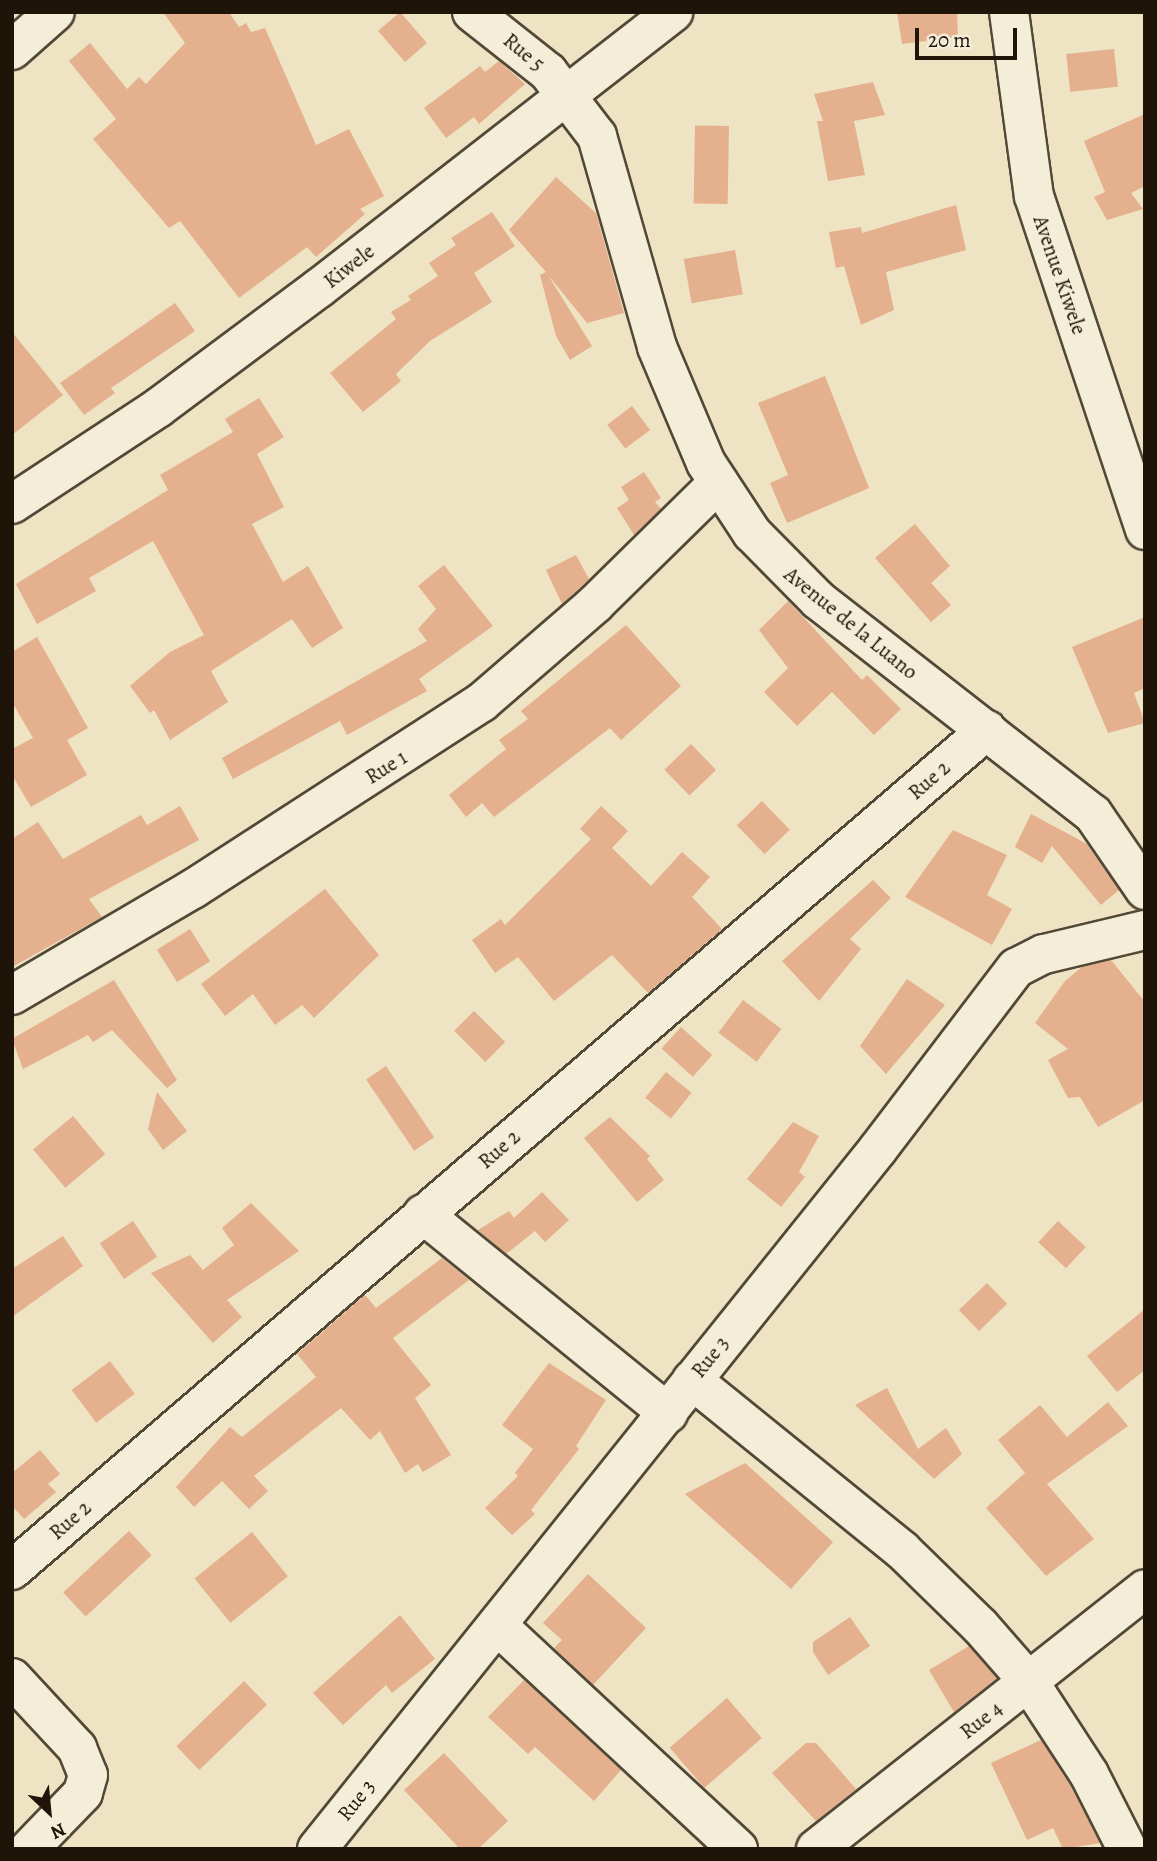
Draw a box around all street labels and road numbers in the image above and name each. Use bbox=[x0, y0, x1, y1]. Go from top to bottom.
street label: Rue 5 bbox=[498, 28, 550, 76]
street label: Avenue Kiwele bbox=[1028, 212, 1092, 338]
street label: Kiwele bbox=[319, 238, 379, 294]
street label: Avenue de la Luano bbox=[779, 561, 923, 685]
street label: Rue 1 bbox=[361, 745, 411, 789]
street label: Rue 2 bbox=[903, 755, 955, 805]
street label: Rue 2 bbox=[473, 1124, 525, 1174]
street label: Rue 3 bbox=[686, 1331, 734, 1383]
street label: Rue 2 bbox=[44, 1495, 96, 1545]
street label: Rue 4 bbox=[955, 1696, 1007, 1744]
street label: Rue 3 bbox=[332, 1774, 380, 1826]

